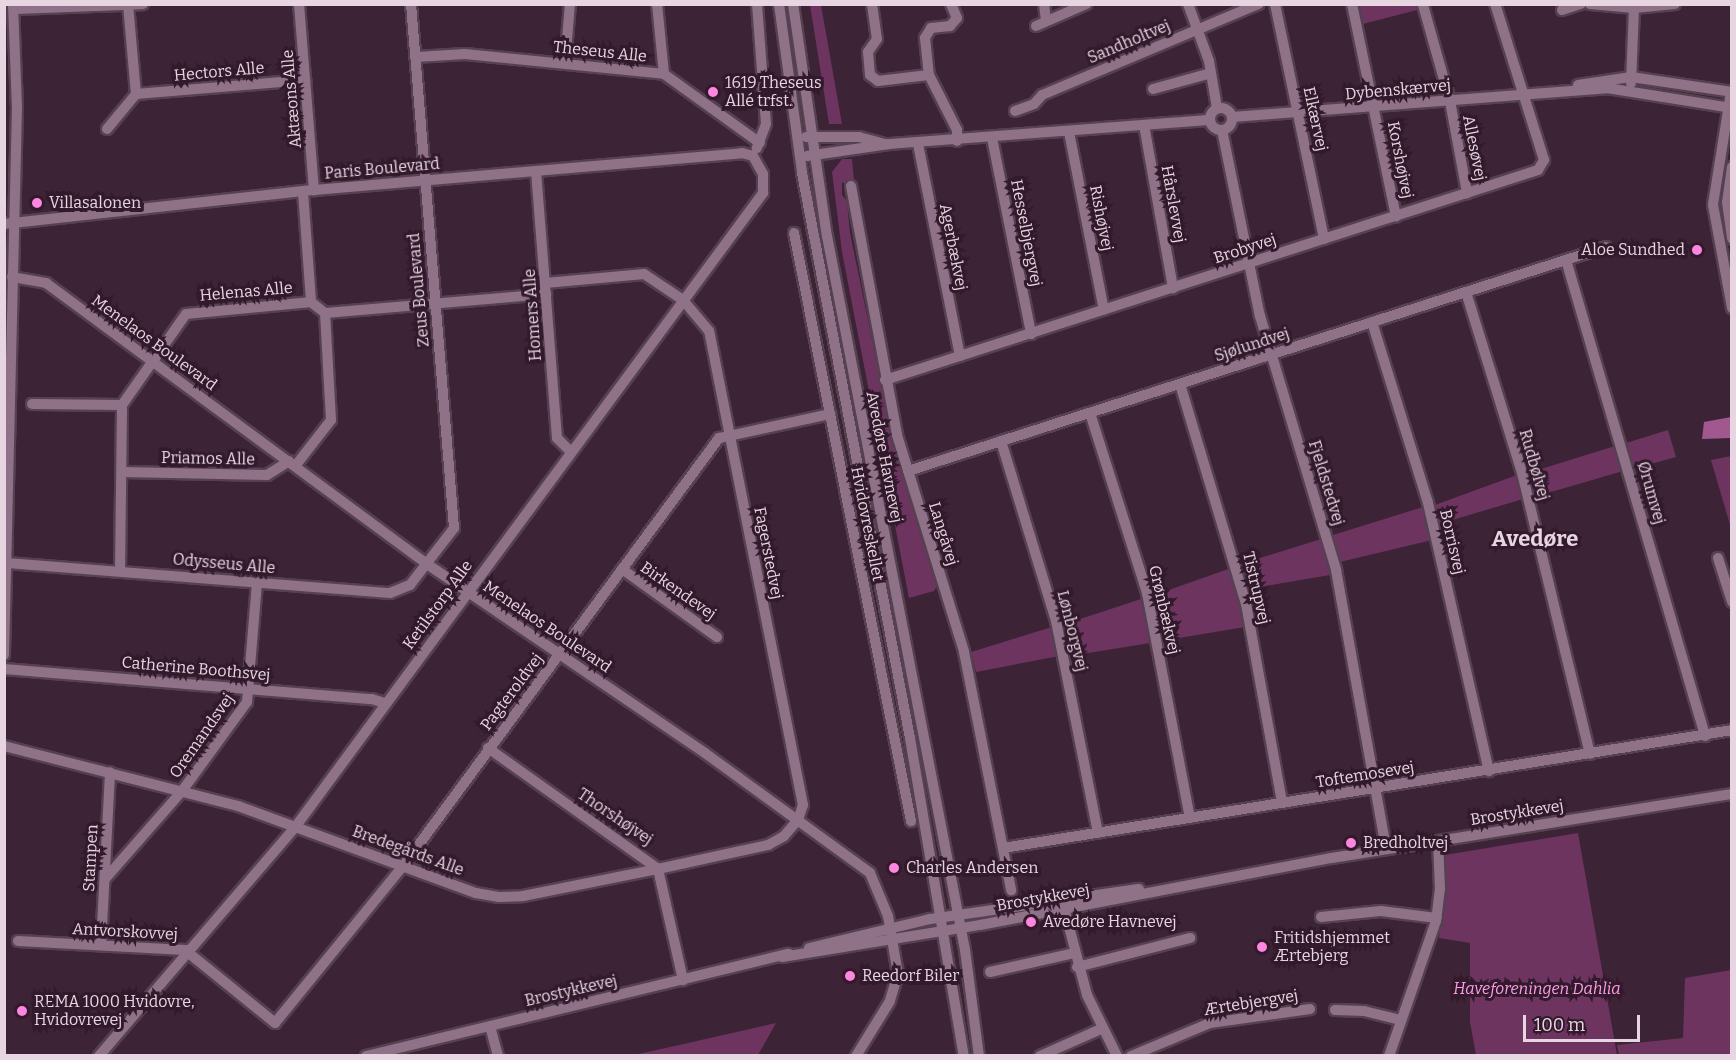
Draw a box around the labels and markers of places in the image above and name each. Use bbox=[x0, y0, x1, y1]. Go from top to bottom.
place label: 1619 Theseus Allé trfst. bbox=[725, 73, 822, 111]
marker: 1619 Theseus Allé trfst. bbox=[706, 85, 720, 99]
place label: Villasalonen bbox=[49, 193, 141, 213]
marker: Villasalonen bbox=[30, 196, 44, 210]
place label: Aloe Sundhed bbox=[1581, 240, 1685, 260]
marker: Aloe Sundhed bbox=[1690, 243, 1704, 257]
place label: Bredholtvej bbox=[1363, 833, 1448, 853]
marker: Bredholtvej bbox=[1344, 836, 1358, 850]
place label: Charles Andersen bbox=[906, 858, 1038, 878]
marker: Charles Andersen bbox=[887, 861, 901, 875]
place label: Avedøre Havnevej bbox=[1043, 912, 1177, 932]
marker: Avedøre Havnevej bbox=[1024, 915, 1038, 929]
place label: Fritidshjemmet Ærtebjerg bbox=[1274, 928, 1390, 966]
marker: Fritidshjemmet Ærtebjerg bbox=[1255, 940, 1269, 954]
place label: Reedorf Biler bbox=[862, 966, 959, 986]
marker: Reedorf Biler bbox=[843, 969, 857, 983]
place label: REMA 1000 Hvidovre, Hvidovrevej bbox=[34, 992, 194, 1030]
marker: REMA 1000 Hvidovre, Hvidovrevej bbox=[15, 1004, 29, 1018]

